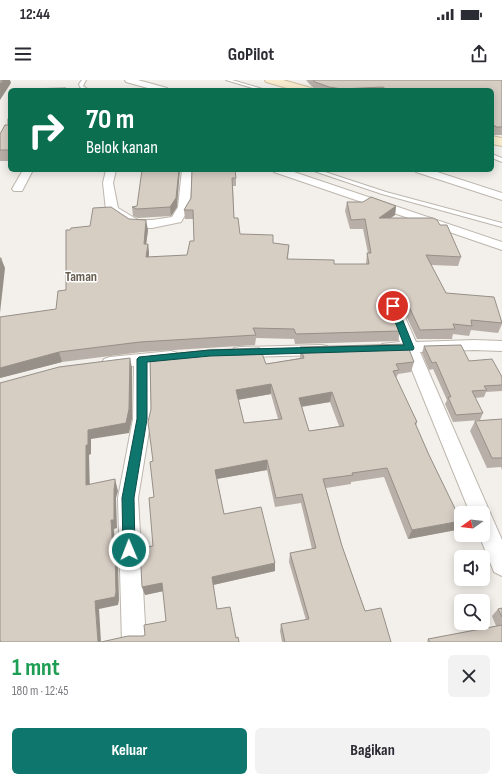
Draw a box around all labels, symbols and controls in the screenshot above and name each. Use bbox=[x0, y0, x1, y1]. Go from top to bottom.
text: 12:44 bbox=[20, 5, 50, 24]
icon: menu bbox=[12, 43, 34, 65]
icon: share bbox=[468, 43, 490, 65]
text: GoPilot bbox=[228, 44, 274, 65]
text: 70 m bbox=[86, 103, 134, 136]
icon: right bbox=[20, 104, 72, 156]
text: Belok kanan bbox=[86, 137, 158, 158]
district label: Taman bbox=[65, 268, 97, 285]
pin bbox=[376, 289, 410, 323]
icon: arrive bbox=[382, 295, 404, 317]
north arrow bbox=[454, 506, 490, 542]
map controls bbox=[454, 506, 490, 630]
position arrow bbox=[108, 529, 150, 571]
button: sound bbox=[454, 550, 490, 586]
button: search bbox=[454, 594, 490, 630]
text: 1 mnt bbox=[12, 653, 60, 682]
button: close bbox=[448, 655, 490, 697]
text: 180 m · 12:45 bbox=[12, 683, 68, 699]
button: Keluar bbox=[12, 728, 247, 774]
button: Bagikan bbox=[255, 728, 490, 774]

